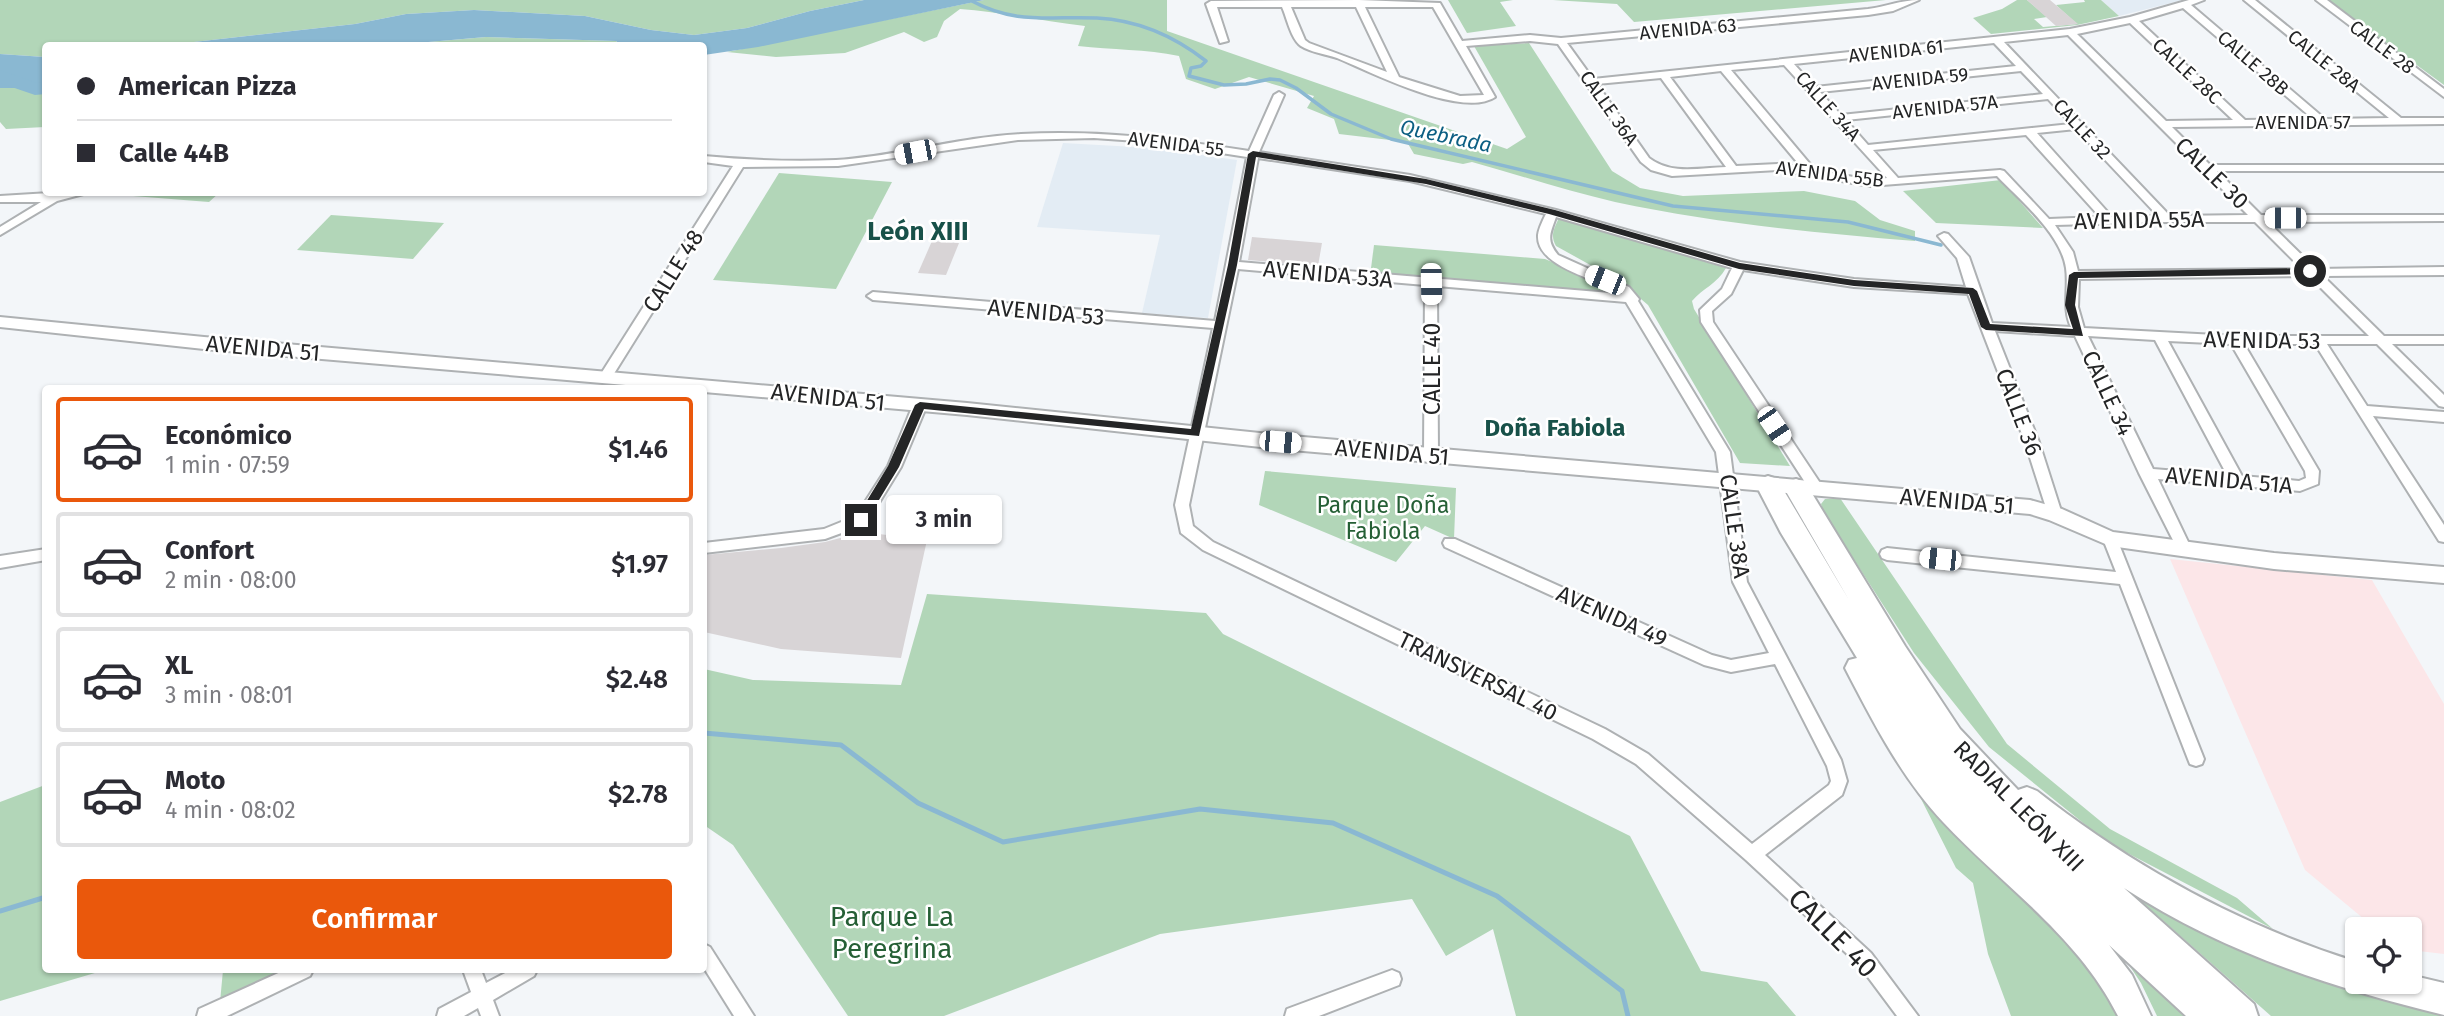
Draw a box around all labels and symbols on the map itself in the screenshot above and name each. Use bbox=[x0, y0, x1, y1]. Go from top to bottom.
street label: AVENIDA 63 bbox=[1639, 13, 1737, 45]
street label: CALLE 28 bbox=[2345, 15, 2419, 79]
street label: CALLE 28A bbox=[2283, 25, 2365, 97]
street label: CALLE 28B bbox=[2213, 26, 2293, 100]
street label: CALLE 28C bbox=[2148, 33, 2227, 109]
street label: AVENIDA 61 bbox=[1847, 35, 1945, 67]
street label: AVENIDA 59 bbox=[1871, 62, 1970, 96]
street label: CALLE 36A bbox=[1575, 66, 1643, 150]
street label: CALLE 34A bbox=[1791, 66, 1865, 146]
street label: AVENIDA 57A bbox=[1891, 90, 1999, 124]
street label: CALLE 32 bbox=[2048, 94, 2116, 164]
street label: AVENIDA 57 bbox=[2255, 111, 2351, 134]
water label: Quebrada bbox=[1398, 114, 1494, 158]
street label: AVENIDA 55 bbox=[1127, 127, 1225, 161]
street label: CALLE 30 bbox=[2169, 131, 2255, 215]
car bbox=[893, 138, 938, 166]
street label: AVENIDA 55B bbox=[1775, 156, 1885, 192]
street label: AVENIDA 55A bbox=[2074, 205, 2205, 235]
car bbox=[2265, 208, 2307, 229]
district label: León XIII bbox=[867, 216, 969, 247]
street label: CALLE 48 bbox=[637, 224, 709, 318]
street label: AVENIDA 53A bbox=[1262, 254, 1395, 294]
route start bbox=[2294, 255, 2326, 287]
car bbox=[1582, 262, 1629, 298]
car bbox=[1421, 263, 1442, 305]
street label: AVENIDA 53 bbox=[986, 293, 1106, 331]
street label: CALLE 40 bbox=[1418, 323, 1446, 415]
street label: AVENIDA 53 bbox=[2203, 325, 2321, 355]
street label: AVENIDA 51 bbox=[205, 329, 321, 367]
street label: CALLE 34 bbox=[2076, 346, 2140, 440]
street label: CALLE 36 bbox=[1990, 364, 2048, 460]
street label: AVENIDA 51 bbox=[770, 377, 886, 417]
car bbox=[1754, 403, 1795, 449]
district label: Doña Fabiola bbox=[1485, 414, 1626, 442]
car bbox=[1259, 430, 1302, 454]
street label: AVENIDA 51 bbox=[1334, 433, 1450, 471]
street label: AVENIDA 51A bbox=[2164, 460, 2295, 500]
street label: CALLE 38A bbox=[1714, 472, 1756, 581]
street label: AVENIDA 51 bbox=[1899, 482, 2015, 520]
park label: Parque Doña Fabiola bbox=[1317, 491, 1449, 545]
callout: 3 min bbox=[886, 496, 1001, 544]
route end bbox=[845, 504, 877, 536]
car bbox=[1919, 546, 1962, 572]
street label: AVENIDA 49 bbox=[1552, 579, 1672, 653]
street label: TRANSVERSAL 40 bbox=[1394, 625, 1562, 727]
street label: RADIAL LEÓN XIII bbox=[1948, 734, 2091, 877]
street label: CALLE 40 bbox=[1782, 882, 1884, 984]
park label: Parque La Peregrina bbox=[830, 900, 954, 965]

